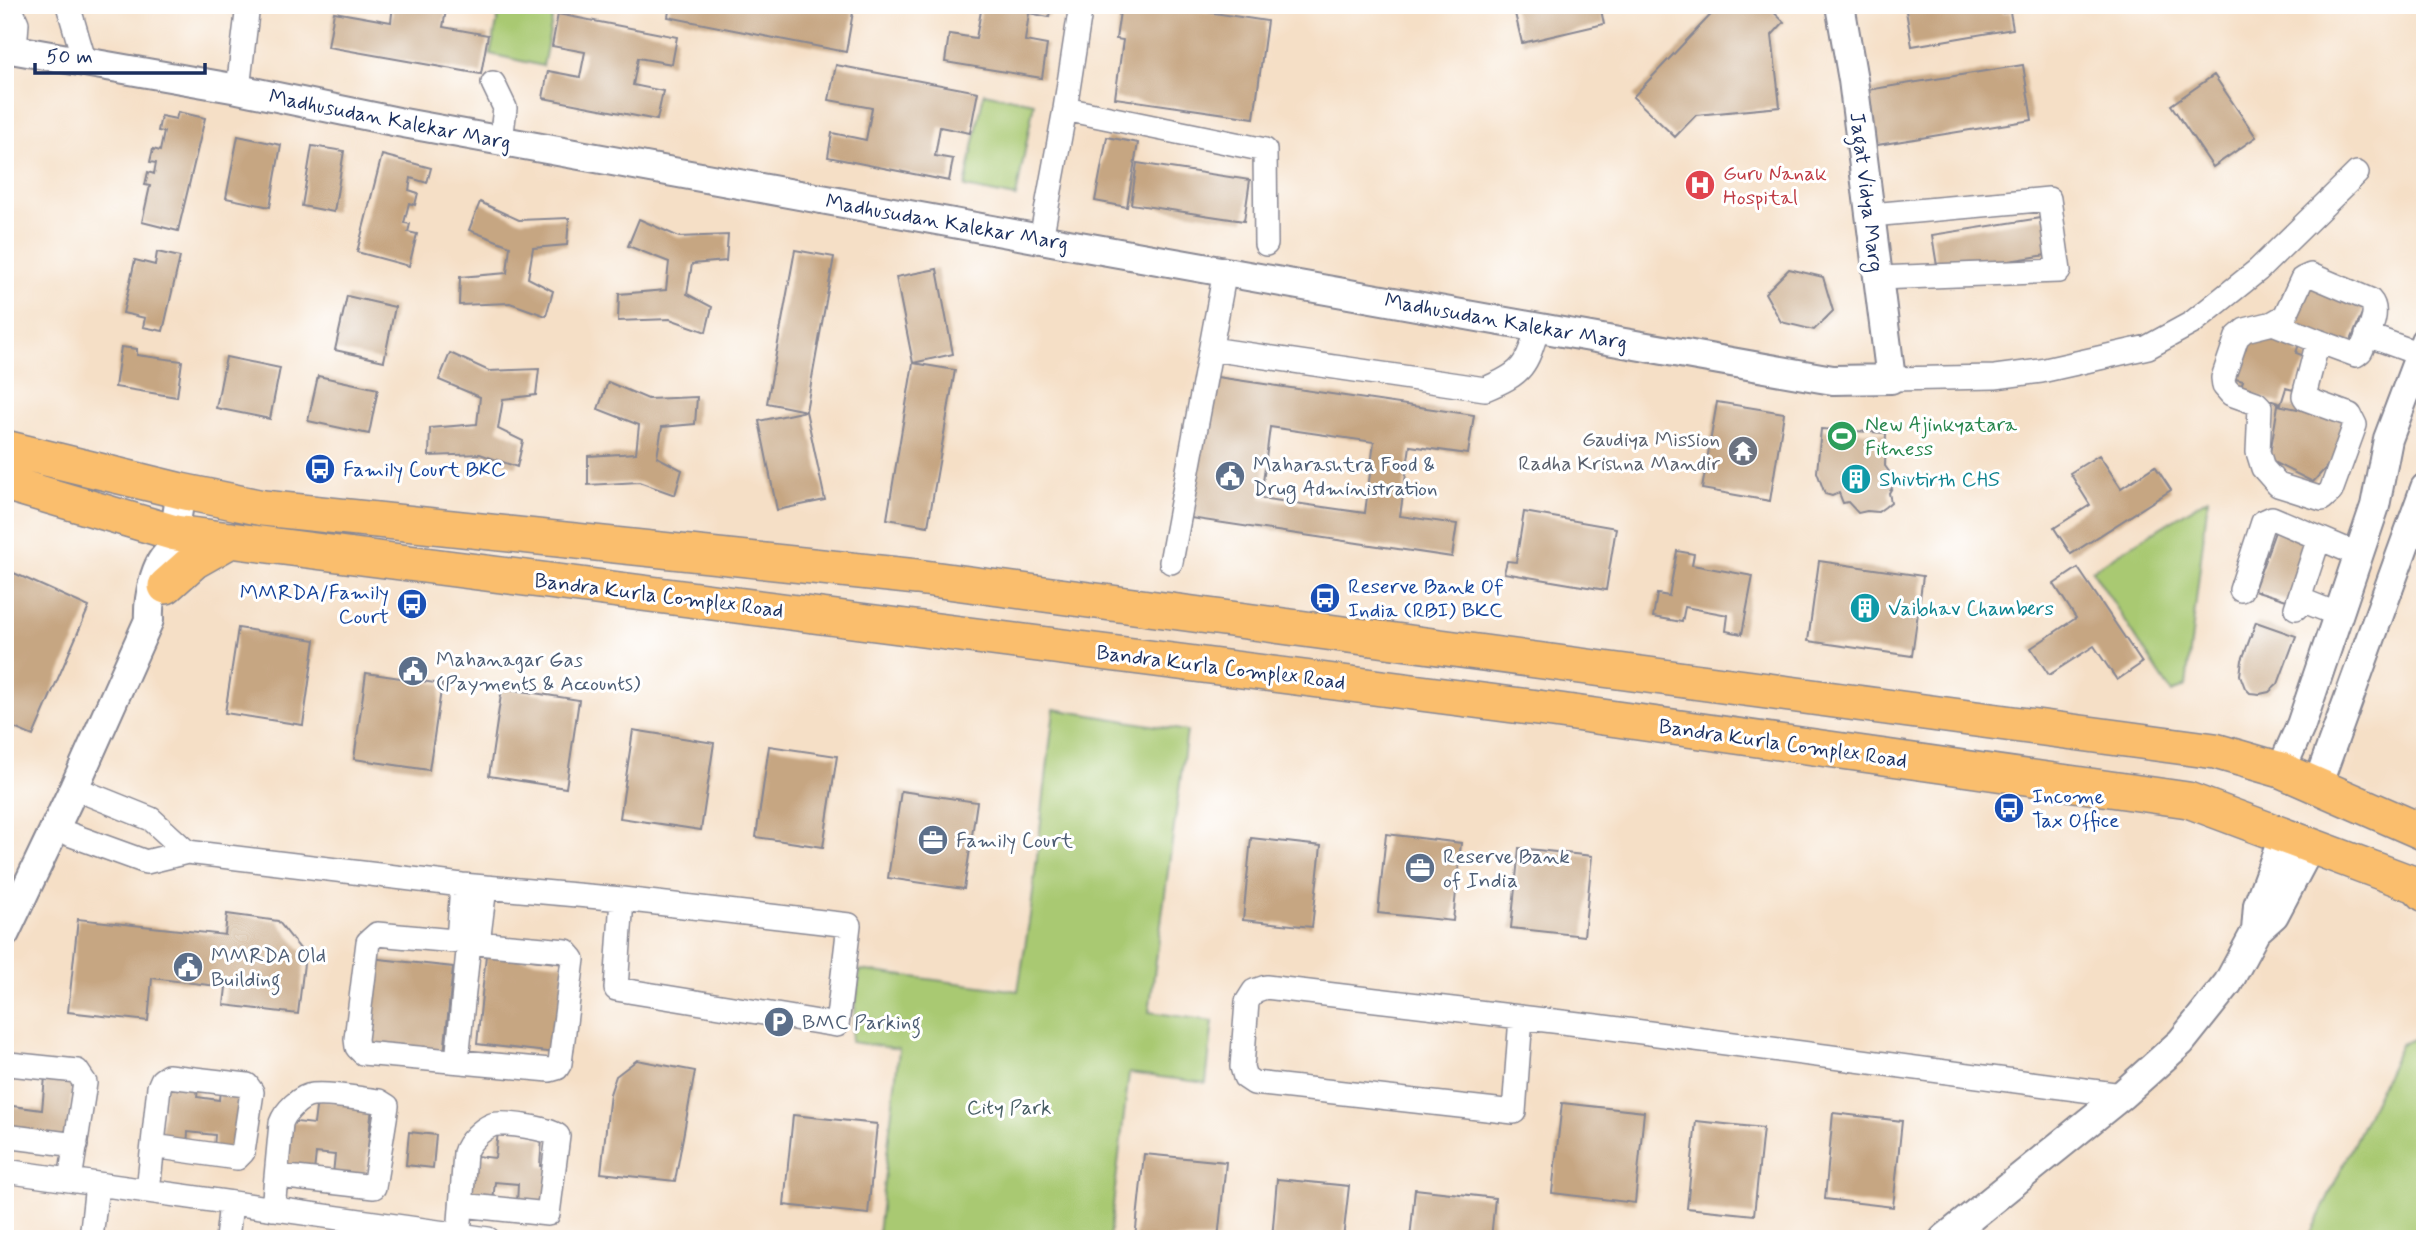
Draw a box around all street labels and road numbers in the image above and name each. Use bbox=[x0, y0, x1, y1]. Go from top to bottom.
street label: Madhusudan Kalekar Marg bbox=[266, 83, 513, 157]
street label: Jagat Vidya Marg bbox=[1840, 111, 1890, 274]
street label: Madhusudan Kalekar Marg bbox=[823, 188, 1070, 258]
street label: Madhusudan Kalekar Marg bbox=[1382, 287, 1629, 357]
street label: Bandra Kurla Complex Road bbox=[533, 567, 785, 625]
street label: Bandra Kurla Complex Road bbox=[1095, 639, 1347, 697]
street label: Bandra Kurla Complex Road bbox=[1657, 713, 1909, 775]

